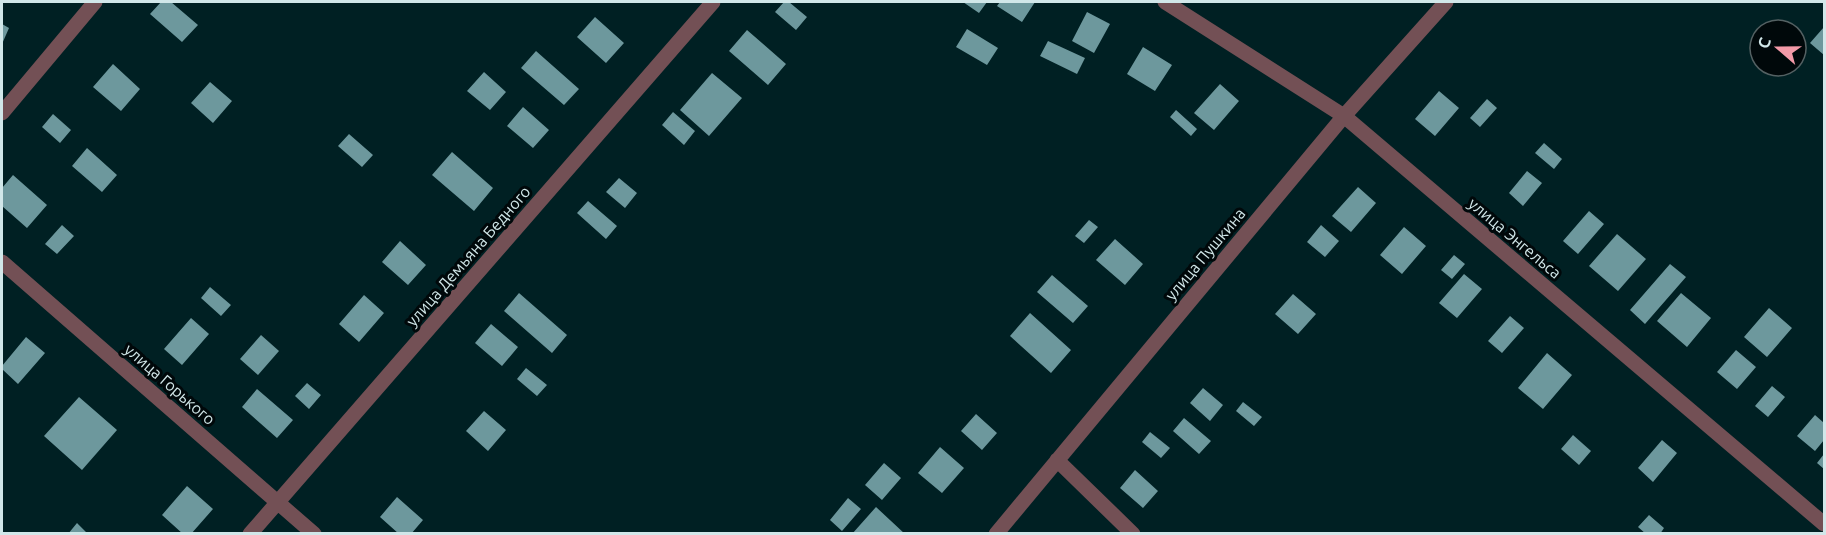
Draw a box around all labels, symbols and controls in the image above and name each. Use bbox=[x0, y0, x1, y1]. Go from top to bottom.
north arrow bbox=[1748, 18, 1808, 78]
text: С bbox=[1754, 35, 1774, 51]
street label: улица Демьяна Бедного bbox=[402, 182, 534, 330]
street label: улица Энгельса bbox=[1465, 194, 1565, 282]
street label: улица Пушкина bbox=[1161, 204, 1249, 304]
street label: улица Горького bbox=[121, 340, 219, 428]

